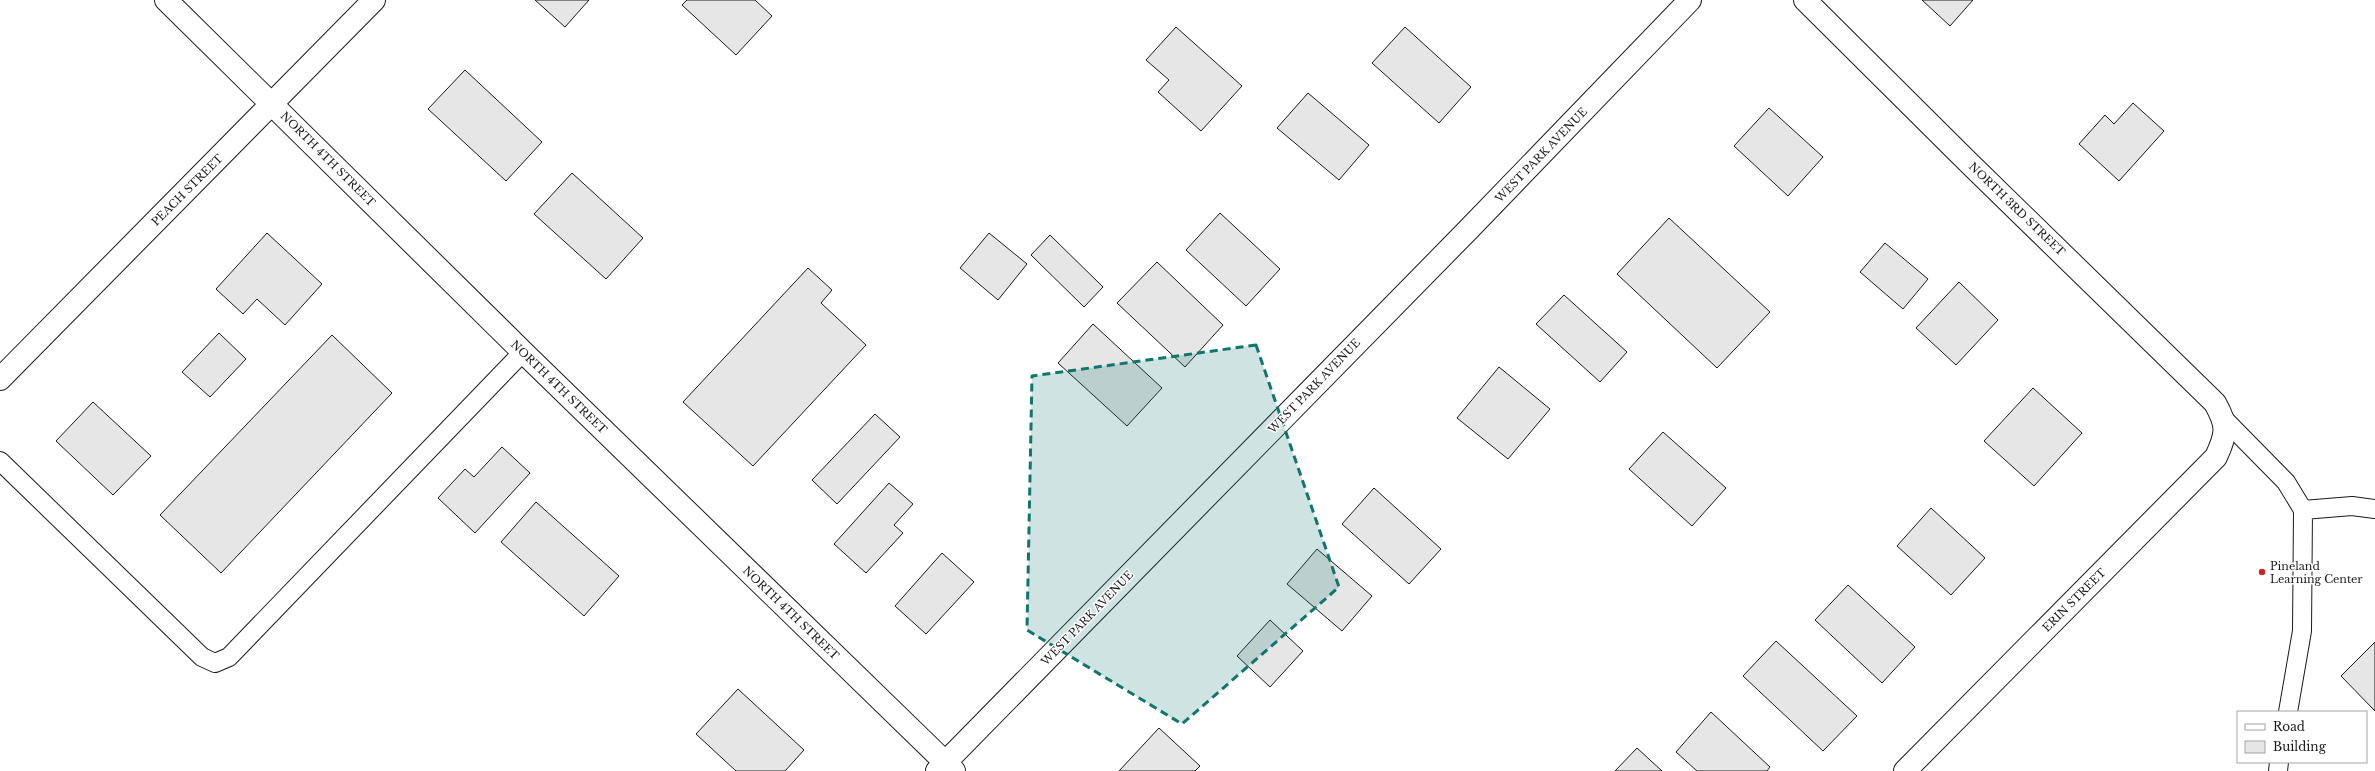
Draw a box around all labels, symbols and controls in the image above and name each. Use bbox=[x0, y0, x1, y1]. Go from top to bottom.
street label: WEST PARK AVENUE bbox=[1491, 105, 1590, 206]
street label: NORTH 4TH STREET bbox=[278, 109, 378, 209]
street label: PEACH STREET bbox=[148, 151, 226, 229]
street label: NORTH 3RD STREET bbox=[1966, 159, 2068, 259]
street label: WEST PARK AVENUE bbox=[1264, 336, 1363, 437]
street label: NORTH 4TH STREET bbox=[508, 337, 610, 437]
place label: Pineland Learning Center bbox=[2270, 559, 2363, 586]
street label: NORTH 4TH STREET bbox=[740, 563, 842, 663]
street label: ERIN STREET bbox=[2039, 565, 2109, 635]
marker: Pineland Learning Center bbox=[2257, 567, 2267, 577]
street label: WEST PARK AVENUE bbox=[1037, 568, 1136, 669]
legend bbox=[2237, 711, 2367, 763]
text: Road bbox=[2273, 719, 2305, 734]
text: Building bbox=[2273, 739, 2327, 754]

